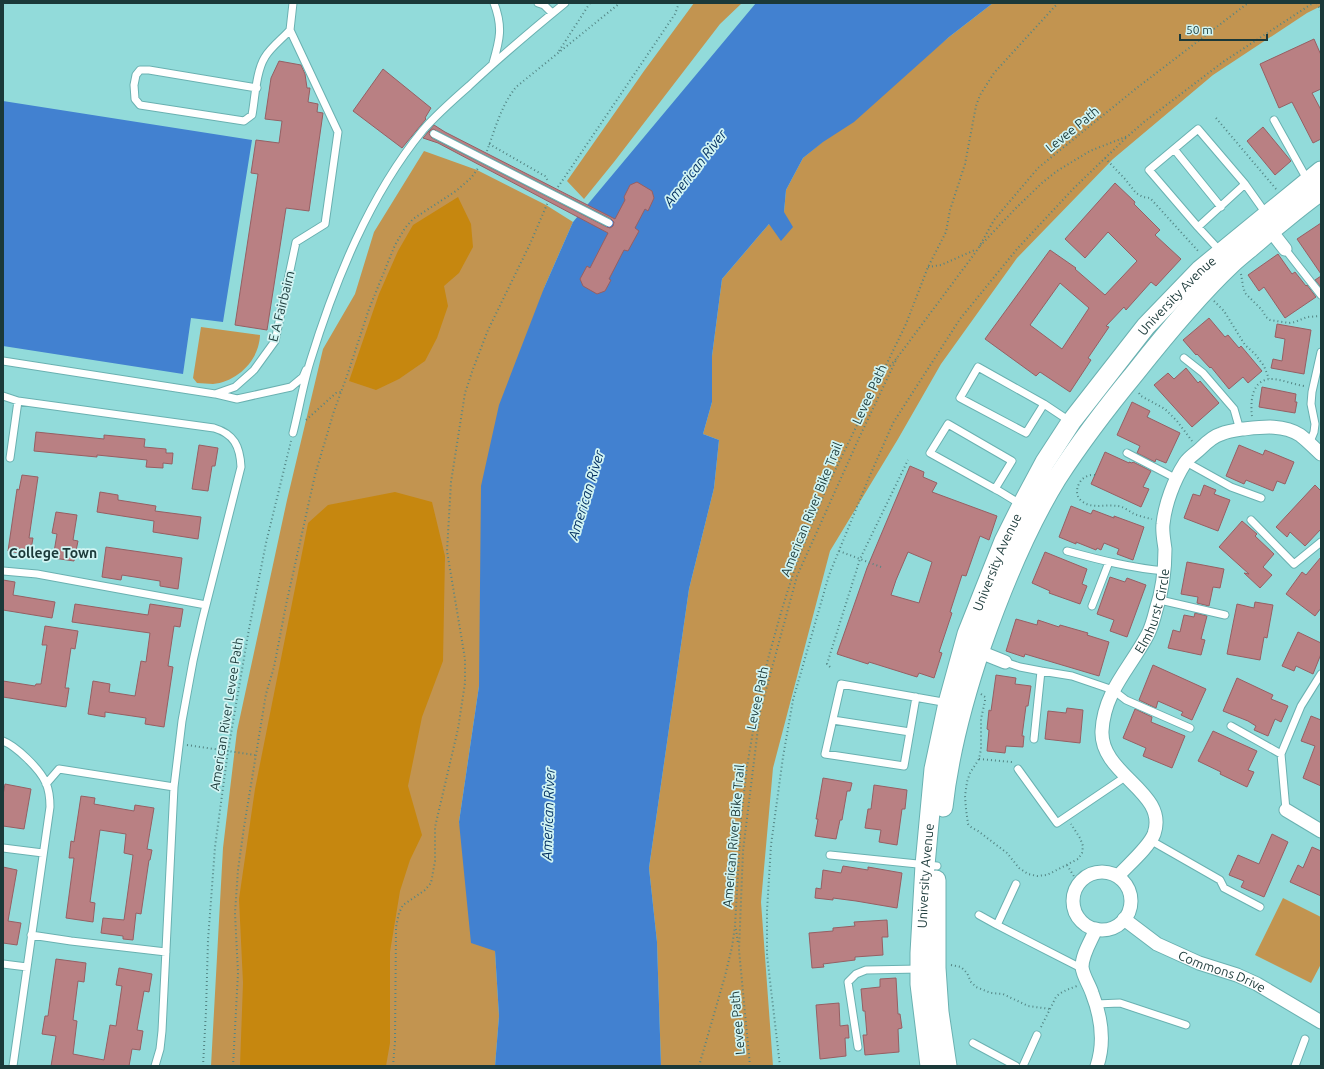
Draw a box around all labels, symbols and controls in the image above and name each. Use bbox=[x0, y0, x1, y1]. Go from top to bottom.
scale bar bbox=[1180, 16, 1267, 42]
text: 50 m bbox=[1186, 23, 1213, 36]
street label: Levee Path bbox=[1043, 103, 1101, 155]
water label: American River bbox=[660, 126, 730, 210]
street label: University Avenue bbox=[1135, 253, 1218, 338]
street label: E A Fairbairn bbox=[265, 269, 297, 343]
street label: Levee Path bbox=[849, 362, 889, 426]
street label: American River Bike Trail bbox=[778, 439, 845, 578]
water label: American River bbox=[565, 448, 607, 543]
street label: University Avenue bbox=[970, 511, 1024, 613]
district label: College Town bbox=[9, 545, 97, 561]
street label: Elmhurst Circle bbox=[1132, 568, 1171, 656]
street label: American River Levee Path bbox=[207, 636, 245, 792]
street label: Levee Path bbox=[743, 665, 771, 731]
street label: American River Bike Trail bbox=[720, 763, 746, 908]
water label: American River bbox=[538, 767, 558, 862]
street label: University Avenue bbox=[914, 823, 936, 929]
street label: Commons Drive bbox=[1176, 948, 1268, 995]
street label: Levee Path bbox=[727, 990, 747, 1056]

